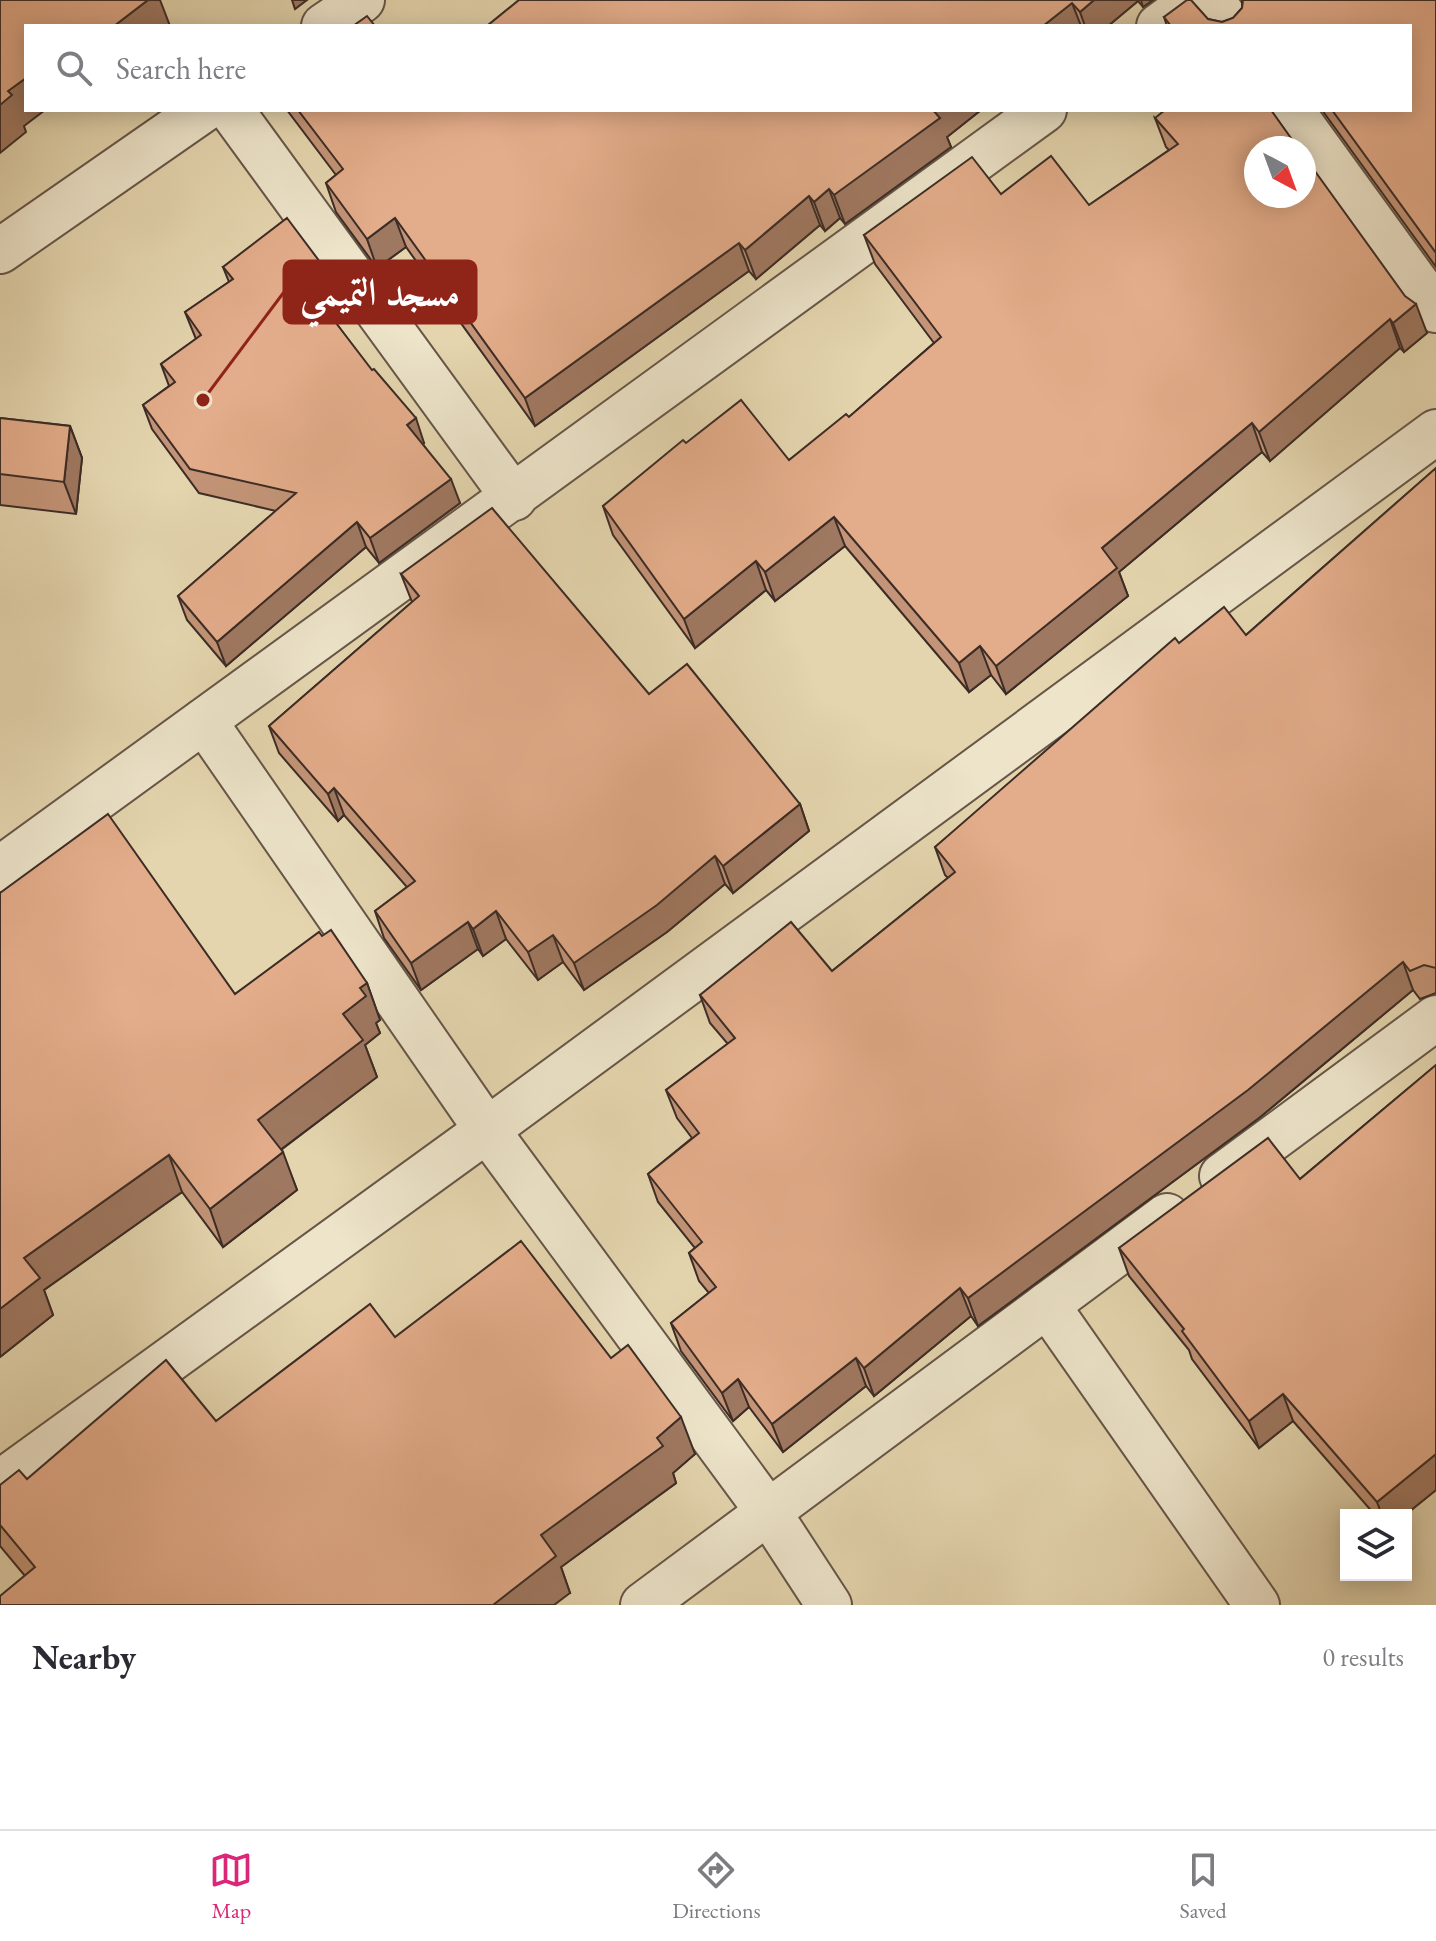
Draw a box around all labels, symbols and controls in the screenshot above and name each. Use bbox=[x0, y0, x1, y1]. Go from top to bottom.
search box bbox=[24, 24, 1412, 112]
icon: search bbox=[52, 46, 96, 90]
text: Search here bbox=[116, 49, 246, 88]
north arrow bbox=[1244, 136, 1316, 208]
callout: مسجد التميمي bbox=[284, 261, 476, 323]
text: مسجد التميمي bbox=[300, 267, 460, 328]
map controls bbox=[1340, 1509, 1412, 1581]
button: layers bbox=[1340, 1509, 1412, 1581]
text: Nearby bbox=[32, 1635, 136, 1679]
text: 0 results bbox=[1323, 1640, 1404, 1674]
tab: Map bbox=[209, 1848, 253, 1925]
tab: Directions bbox=[672, 1848, 761, 1925]
tab: Saved bbox=[1179, 1848, 1227, 1925]

